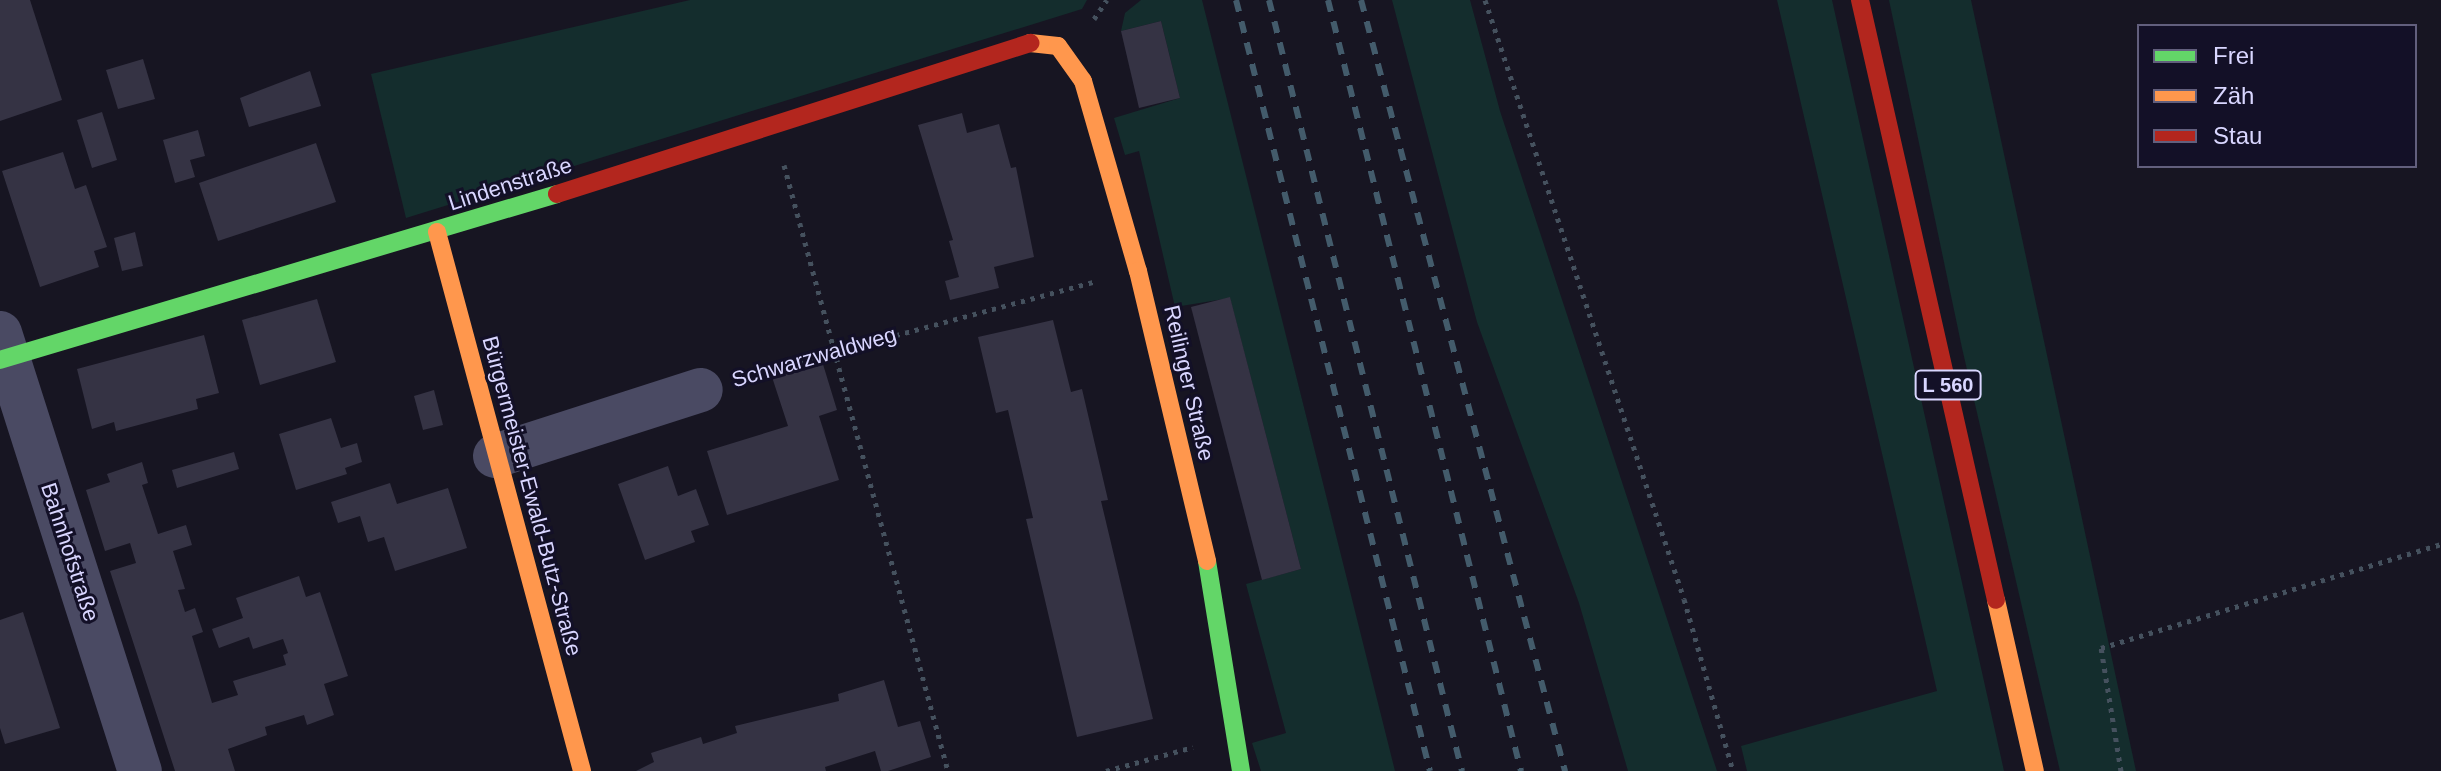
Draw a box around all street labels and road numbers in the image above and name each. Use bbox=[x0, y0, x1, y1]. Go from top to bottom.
street label: Lindenstraße bbox=[445, 152, 575, 216]
street label: Reilinger Straße bbox=[1158, 303, 1220, 463]
street label: Schwarzwaldweg bbox=[729, 321, 899, 393]
street label: Bürgermeister-Ewald-Butz-Straße bbox=[477, 333, 587, 659]
road number: L 560 bbox=[1914, 369, 1982, 401]
street label: Bahnhofstraße bbox=[35, 479, 105, 625]

